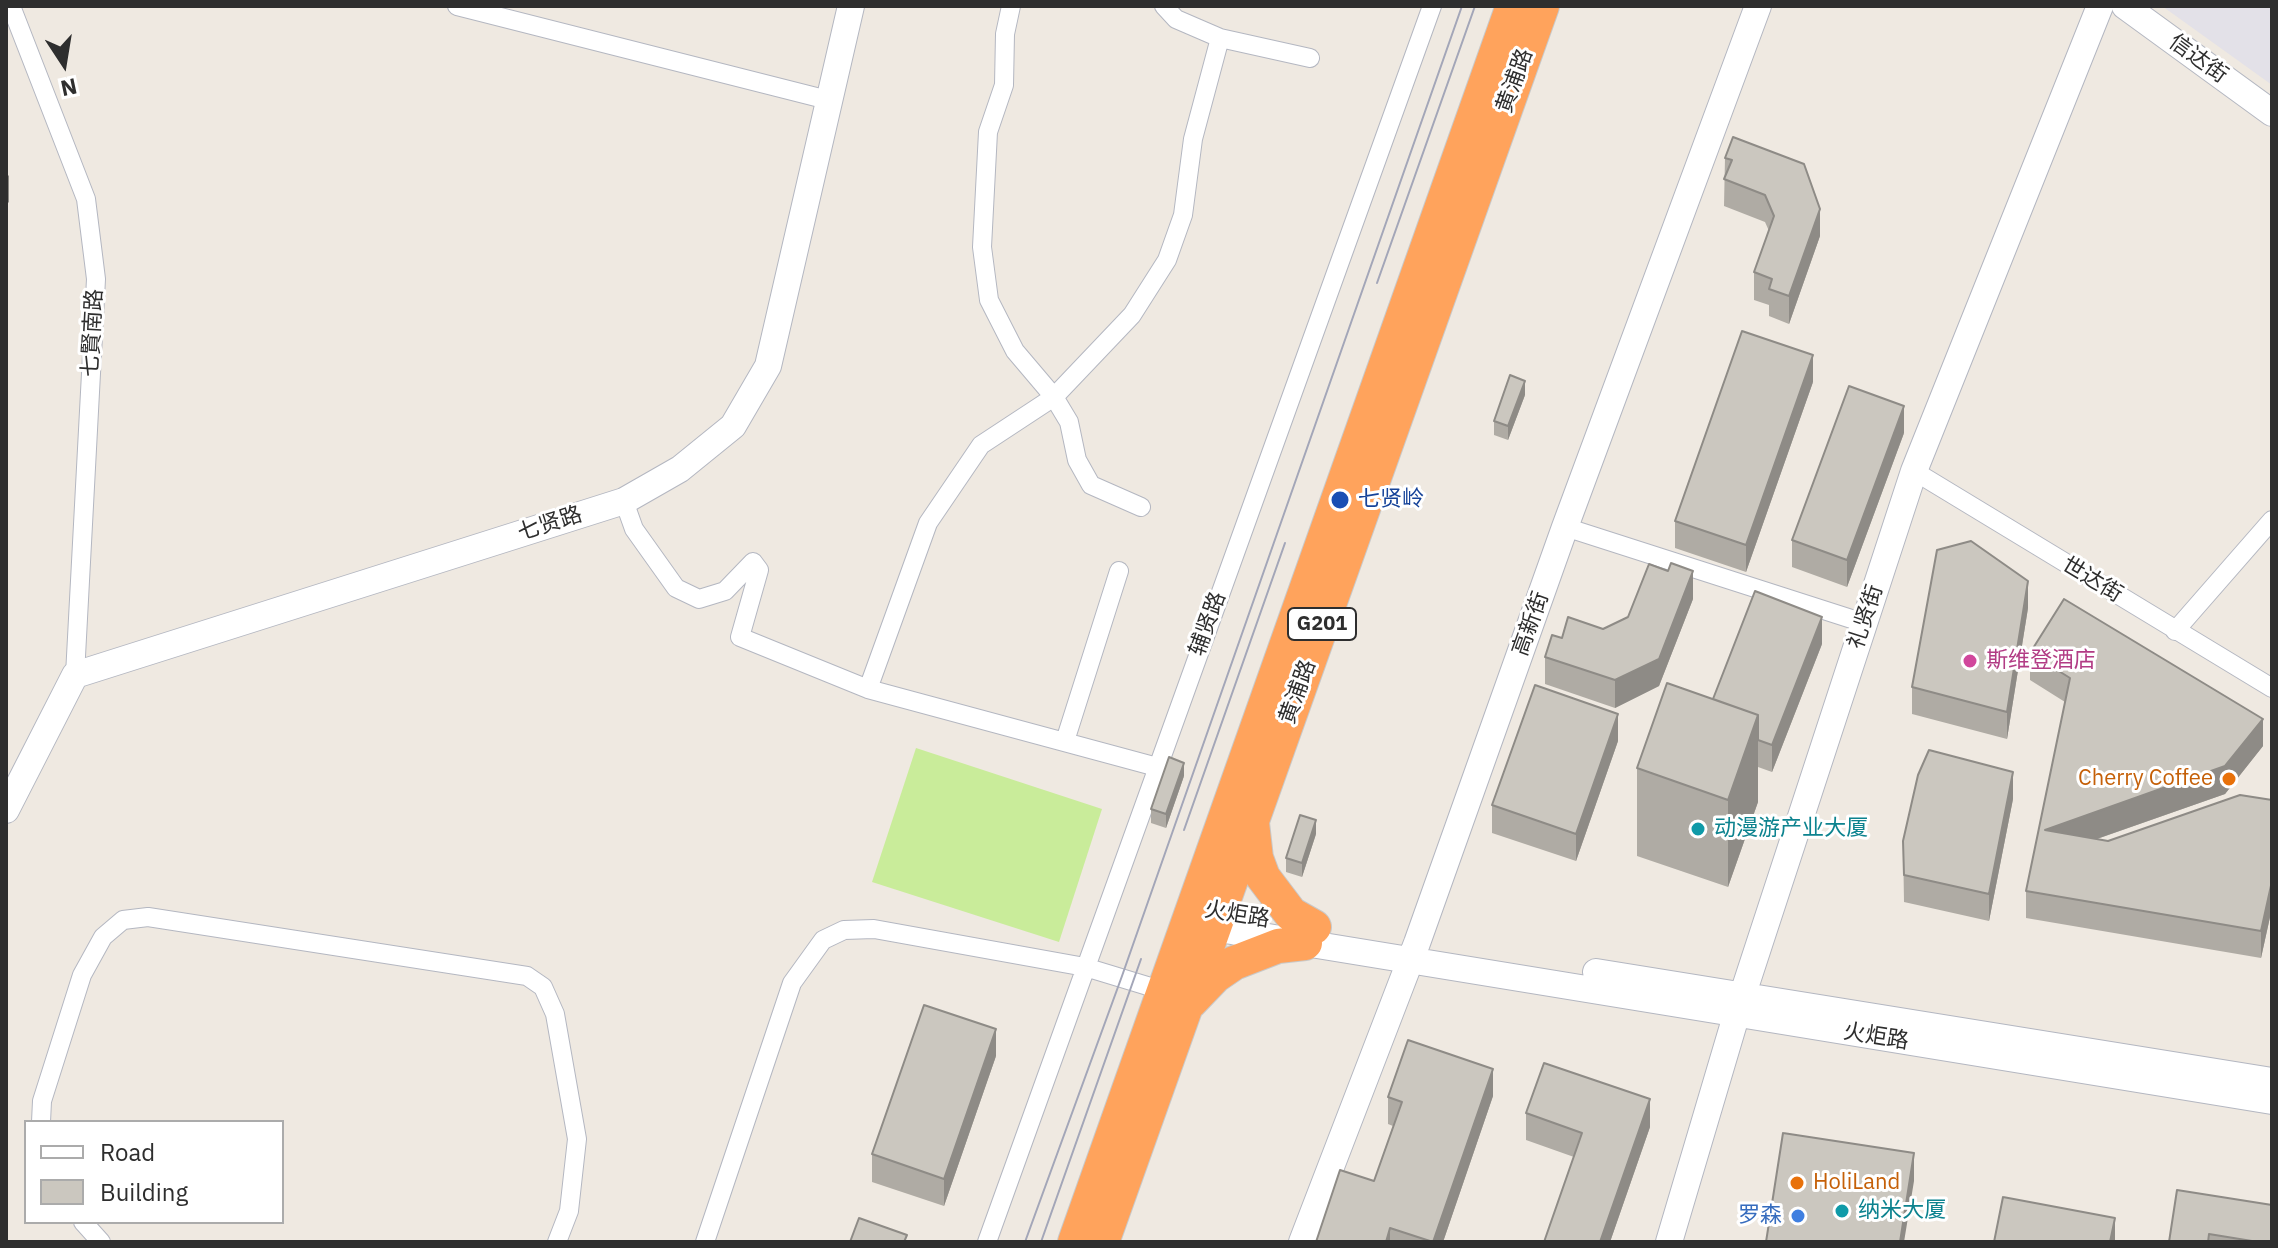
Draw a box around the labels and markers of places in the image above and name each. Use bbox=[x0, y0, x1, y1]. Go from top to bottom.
place label: 七贤岭 bbox=[1358, 487, 1424, 513]
marker: 七贤岭 bbox=[1329, 489, 1351, 511]
place label: 斯维登酒店 bbox=[1986, 648, 2096, 674]
marker: 斯维登酒店 bbox=[1961, 652, 1979, 670]
place label: Cherry Coffee bbox=[2078, 766, 2213, 792]
marker: Cherry Coffee bbox=[2220, 770, 2238, 788]
place label: 动漫游产业大厦 bbox=[1714, 816, 1868, 842]
marker: 动漫游产业大厦 bbox=[1689, 820, 1707, 838]
place label: HoliLand bbox=[1813, 1170, 1900, 1196]
marker: HoliLand bbox=[1788, 1174, 1806, 1192]
place label: 纳米大厦 bbox=[1858, 1198, 1946, 1224]
marker: 纳米大厦 bbox=[1833, 1202, 1851, 1220]
place label: 罗森 bbox=[1738, 1203, 1782, 1229]
marker: 罗森 bbox=[1789, 1207, 1807, 1225]

